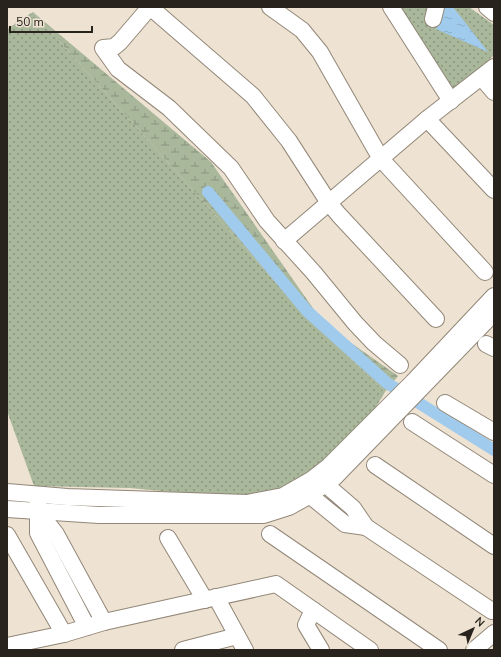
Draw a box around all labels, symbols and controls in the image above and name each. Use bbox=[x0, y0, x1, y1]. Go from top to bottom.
scale bar bbox=[10, 8, 92, 34]
text: 50 m bbox=[16, 14, 44, 30]
north arrow bbox=[453, 609, 493, 649]
text: N bbox=[471, 614, 488, 630]

